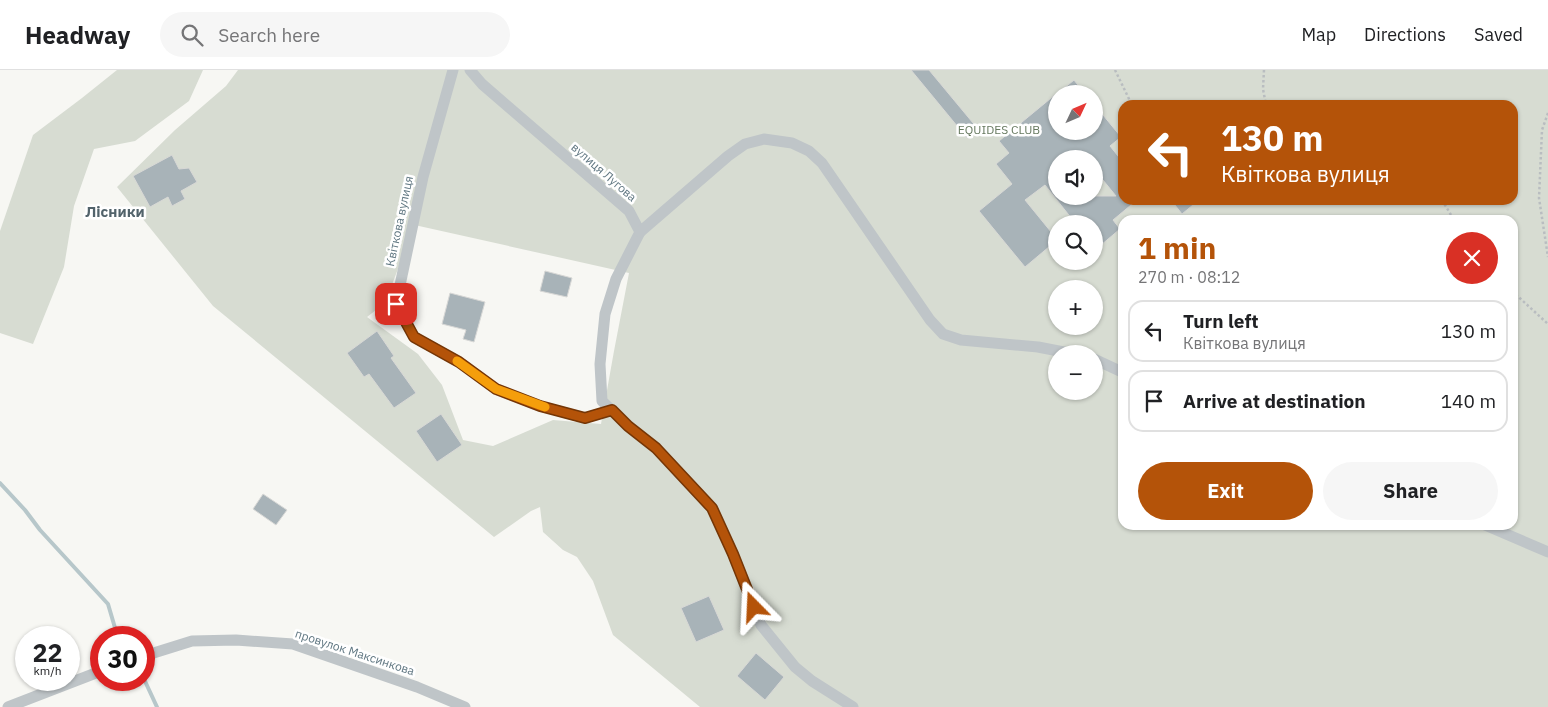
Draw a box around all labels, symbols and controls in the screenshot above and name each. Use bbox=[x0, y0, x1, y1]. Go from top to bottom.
search box bbox=[160, 12, 510, 57]
text: Headway bbox=[25, 19, 130, 51]
icon: search bbox=[178, 21, 206, 49]
text: Search here bbox=[218, 23, 320, 47]
text: Map bbox=[1301, 23, 1336, 46]
text: Directions bbox=[1364, 23, 1446, 46]
text: Saved bbox=[1474, 23, 1523, 46]
north arrow bbox=[1048, 85, 1102, 140]
map controls bbox=[1048, 85, 1103, 400]
text: 130 m bbox=[1221, 115, 1324, 161]
icon: left bbox=[1138, 120, 1203, 185]
park label: EQUIDES CLUB bbox=[958, 122, 1040, 137]
street label: вулиця Лугова bbox=[568, 140, 640, 205]
button: sound bbox=[1048, 150, 1103, 205]
text: Квіткова вулиця bbox=[1221, 159, 1390, 188]
street label: Квіткова вулиця bbox=[382, 174, 416, 268]
district label: Лісники bbox=[85, 202, 145, 221]
button: search bbox=[1048, 215, 1103, 270]
text: 1 min bbox=[1138, 228, 1216, 267]
button: close bbox=[1446, 232, 1498, 284]
text: 270 m · 08:12 bbox=[1138, 267, 1240, 287]
button: + bbox=[1048, 280, 1103, 335]
pin bbox=[375, 283, 417, 325]
icon: arrive bbox=[382, 290, 410, 318]
text: Turn left bbox=[1183, 309, 1259, 333]
icon: left bbox=[1140, 317, 1168, 345]
text: 130 m bbox=[1441, 319, 1496, 343]
text: Квіткова вулиця bbox=[1183, 333, 1306, 353]
button: − bbox=[1048, 345, 1103, 400]
icon: arrive bbox=[1140, 387, 1168, 415]
text: Arrive at destination bbox=[1183, 389, 1366, 413]
text: 140 m bbox=[1441, 389, 1496, 413]
button: Exit bbox=[1138, 462, 1313, 520]
button: Share bbox=[1323, 462, 1498, 520]
position arrow bbox=[727, 580, 779, 632]
speed limit sign: 30 bbox=[90, 626, 155, 691]
street label: провулок Максинкова bbox=[293, 626, 417, 679]
text: 22 bbox=[32, 636, 63, 669]
text: km/h bbox=[33, 663, 62, 678]

